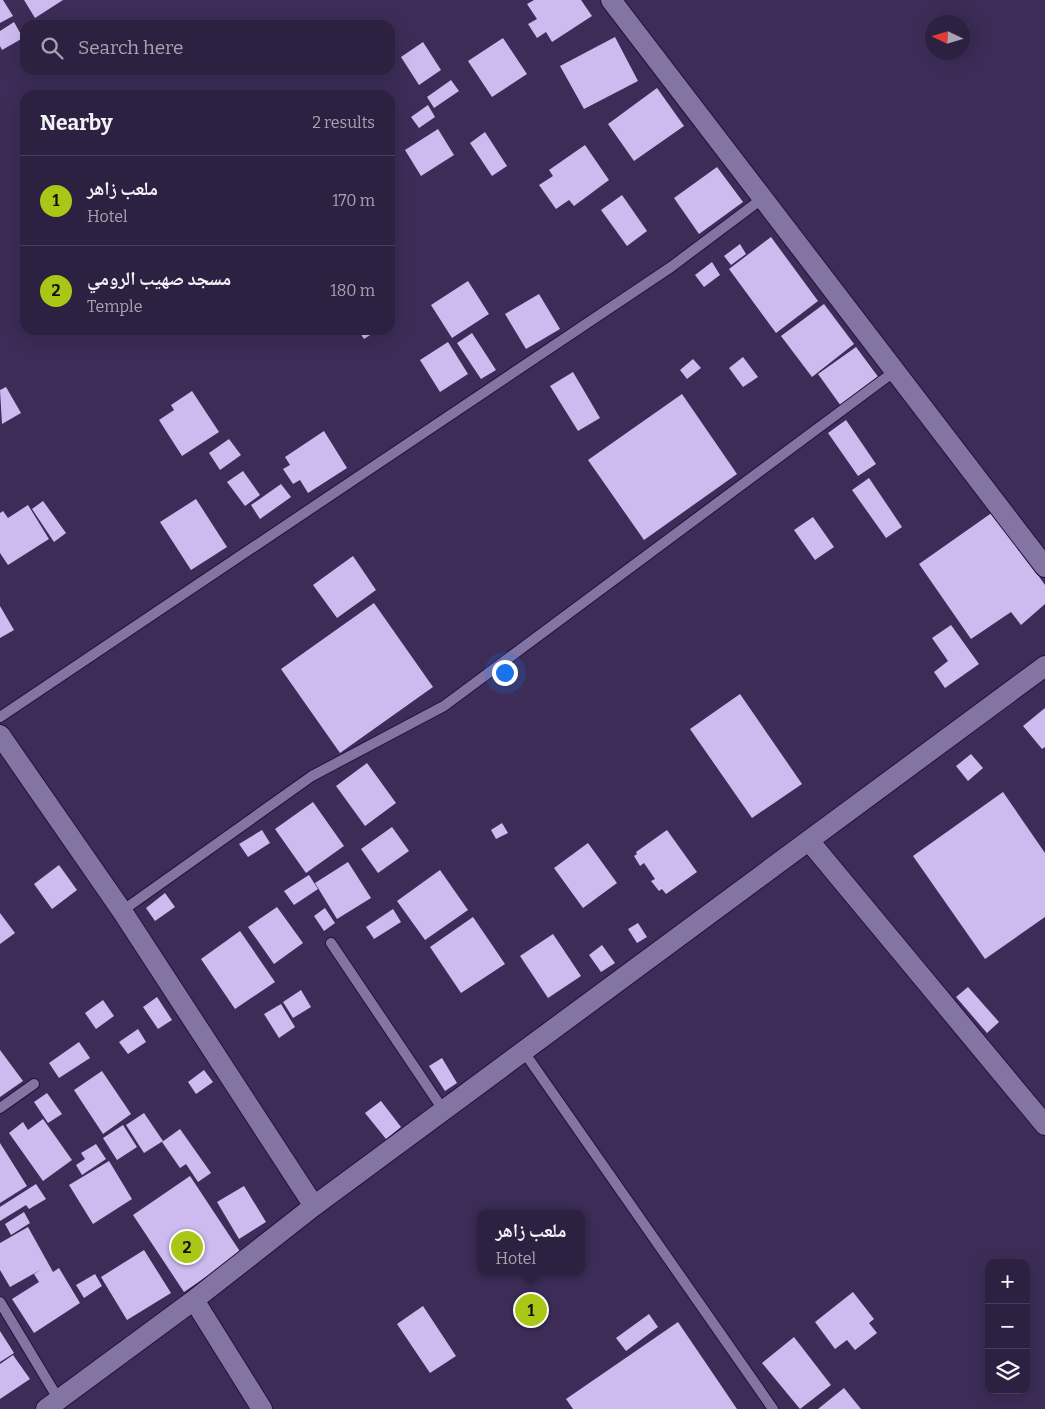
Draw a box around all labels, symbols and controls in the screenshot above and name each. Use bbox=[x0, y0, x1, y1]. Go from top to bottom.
north arrow bbox=[925, 15, 970, 60]
search box bbox=[20, 20, 395, 75]
icon: search bbox=[38, 34, 66, 62]
text: Search here bbox=[78, 36, 183, 59]
text: Nearby bbox=[40, 110, 113, 136]
text: 2 results bbox=[312, 113, 375, 132]
text: ملعب زاهر bbox=[87, 177, 158, 200]
text: 1 bbox=[53, 191, 59, 210]
text: 170 m bbox=[332, 191, 375, 210]
text: Hotel bbox=[87, 207, 128, 226]
text: مسجد صهيب الرومي bbox=[87, 267, 231, 290]
text: 2 bbox=[51, 281, 61, 300]
text: 180 m bbox=[330, 281, 375, 300]
text: Temple bbox=[87, 297, 142, 316]
your location bbox=[492, 660, 518, 686]
popup bbox=[477, 1210, 585, 1275]
text: ملعب زاهر bbox=[496, 1219, 566, 1242]
pin: 2 bbox=[171, 1228, 203, 1266]
text: Hotel bbox=[496, 1249, 536, 1268]
map controls bbox=[985, 1259, 1030, 1394]
button: + bbox=[985, 1259, 1030, 1304]
pin: 1 bbox=[515, 1291, 547, 1329]
button: − bbox=[985, 1304, 1030, 1349]
button: layers bbox=[985, 1349, 1030, 1394]

